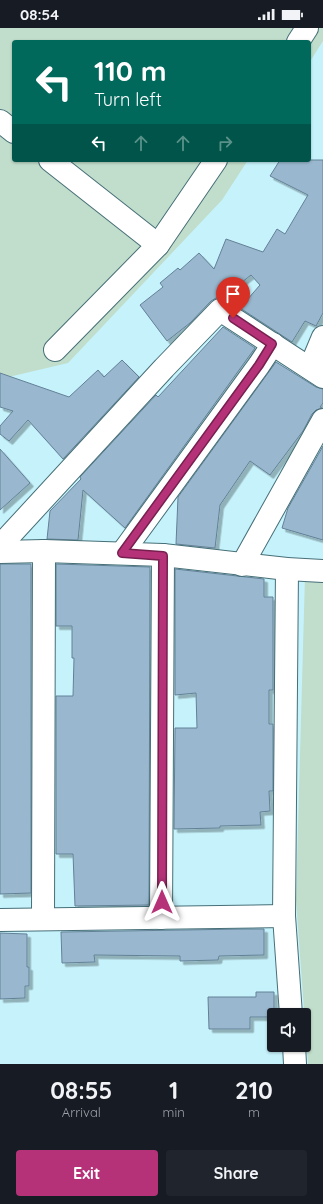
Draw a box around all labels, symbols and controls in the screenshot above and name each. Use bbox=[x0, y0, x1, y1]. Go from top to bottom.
text: 08:54 bbox=[20, 5, 59, 24]
text: 110 m bbox=[94, 53, 167, 88]
icon: left bbox=[28, 56, 80, 108]
text: Turn left bbox=[94, 88, 162, 111]
icon: left bbox=[88, 132, 110, 154]
icon: ahead bbox=[130, 132, 152, 154]
icon: ahead bbox=[172, 132, 194, 154]
icon: right bbox=[214, 132, 236, 154]
pin bbox=[216, 277, 250, 318]
icon: arrive bbox=[222, 283, 244, 305]
position arrow bbox=[141, 881, 183, 923]
map controls bbox=[267, 1008, 311, 1052]
button: sound bbox=[267, 1008, 311, 1052]
text: 08:55 bbox=[50, 1075, 112, 1105]
text: 1 bbox=[169, 1075, 178, 1105]
text: 210 bbox=[235, 1075, 273, 1105]
text: Arrival bbox=[62, 1104, 101, 1120]
text: min bbox=[163, 1104, 185, 1120]
text: m bbox=[248, 1104, 260, 1120]
button: Exit bbox=[16, 1150, 158, 1196]
button: Share bbox=[166, 1150, 307, 1196]

